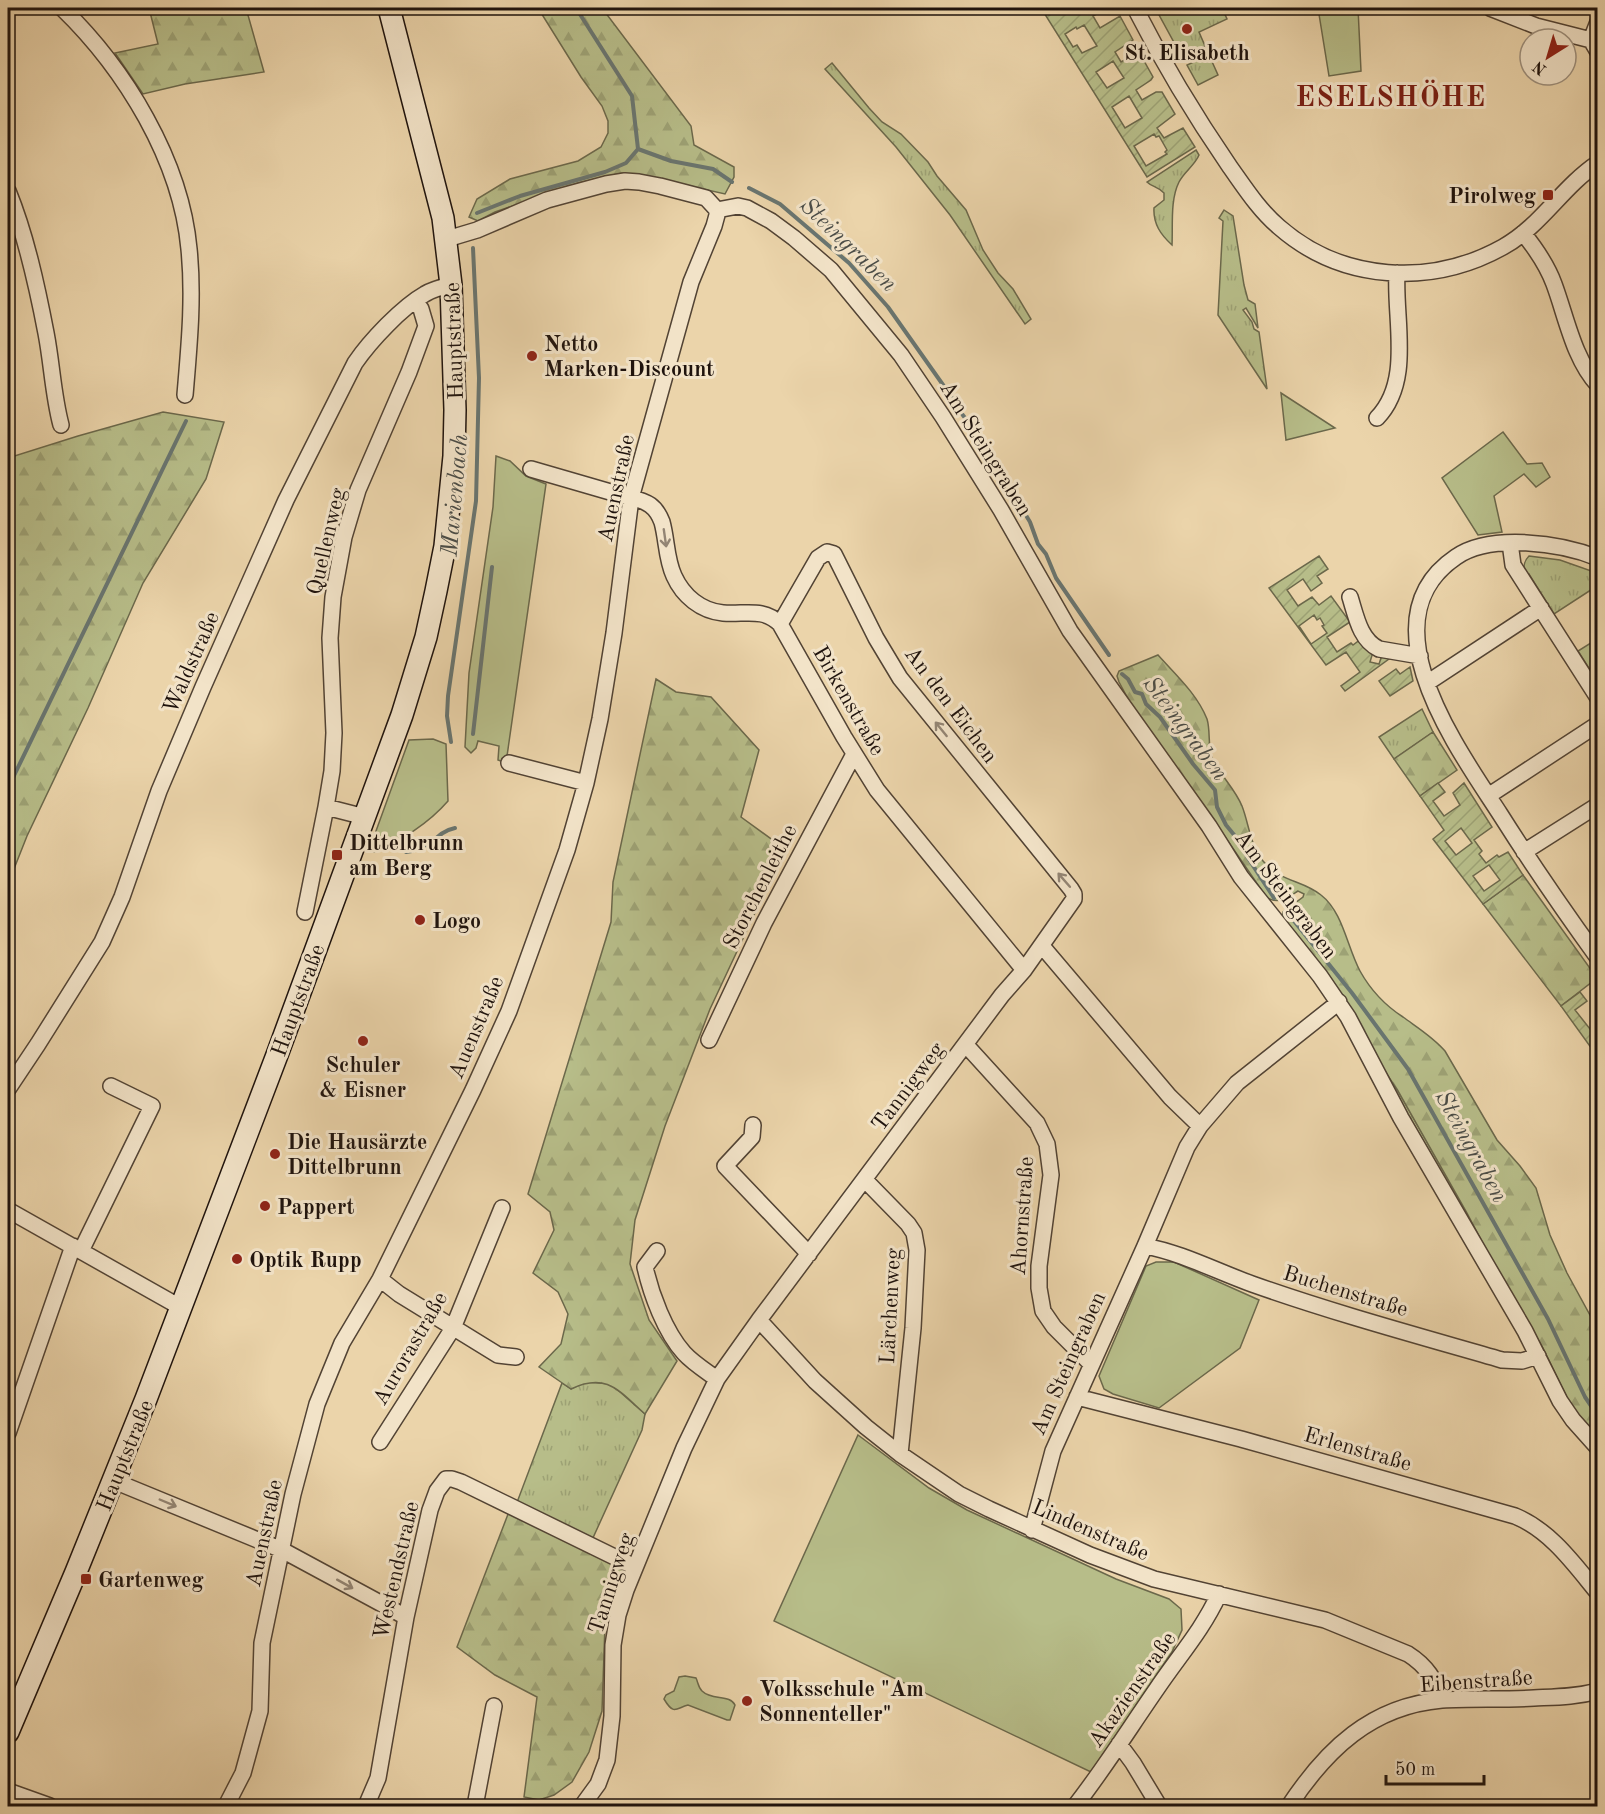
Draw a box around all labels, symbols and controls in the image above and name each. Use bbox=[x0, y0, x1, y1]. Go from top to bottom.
marker: St. Elisabeth bbox=[1180, 22, 1194, 36]
north arrow bbox=[1518, 27, 1578, 87]
place label: St. Elisabeth bbox=[1124, 43, 1250, 65]
text: N bbox=[1530, 57, 1550, 77]
district label: ESELSHÖHE bbox=[1295, 79, 1487, 113]
place label: Pirolweg bbox=[1448, 186, 1536, 208]
marker: Pirolweg bbox=[1541, 188, 1555, 202]
water label: Steingraben bbox=[795, 194, 901, 297]
street label: Hauptstraße bbox=[442, 282, 468, 400]
place label: Netto Marken-Discount bbox=[544, 334, 714, 381]
marker: Netto Marken-Discount bbox=[525, 349, 539, 363]
street label: Am Steingraben bbox=[935, 378, 1036, 521]
water label: Marienbach bbox=[439, 433, 473, 559]
street label: Auenstraße bbox=[595, 433, 639, 544]
street label: Quellenweg bbox=[304, 486, 350, 597]
one-way arrow bbox=[660, 527, 671, 547]
street label: Waldstraße bbox=[160, 609, 224, 717]
street label: Birkenstraße bbox=[808, 642, 888, 760]
street label: An den Eichen bbox=[900, 643, 1001, 767]
water label: Steingraben bbox=[1138, 672, 1231, 786]
one-way arrow bbox=[934, 722, 948, 737]
street label: Storchenleithe bbox=[720, 821, 802, 953]
street label: Am Steingraben bbox=[1230, 827, 1341, 964]
place label: Dittelbrunn am Berg bbox=[349, 833, 464, 880]
marker: Dittelbrunn am Berg bbox=[330, 848, 344, 862]
one-way arrow bbox=[1057, 873, 1071, 888]
place label: Logo bbox=[432, 911, 481, 933]
marker: Logo bbox=[413, 913, 427, 927]
street label: Hauptstraße bbox=[268, 942, 329, 1060]
street label: Auenstraße bbox=[445, 973, 508, 1082]
marker: Schuler & Eisner bbox=[356, 1034, 370, 1048]
street label: Tannigweg bbox=[868, 1039, 949, 1136]
place label: Schuler & Eisner bbox=[320, 1055, 406, 1102]
water label: Steingraben bbox=[1430, 1087, 1511, 1207]
place label: Die Hausärzte Dittelbrunn bbox=[287, 1132, 427, 1179]
marker: Die Hausärzte Dittelbrunn bbox=[268, 1147, 282, 1161]
street label: Ahornstraße bbox=[1008, 1156, 1038, 1276]
place label: Pappert bbox=[277, 1197, 355, 1219]
marker: Pappert bbox=[258, 1199, 272, 1213]
street label: Lärchenweg bbox=[877, 1247, 905, 1365]
place label: Optik Rupp bbox=[249, 1250, 362, 1272]
marker: Optik Rupp bbox=[230, 1252, 244, 1266]
street label: Buchenstraße bbox=[1280, 1262, 1410, 1321]
street label: Aurorastraße bbox=[369, 1288, 452, 1410]
street label: Am Steingraben bbox=[1027, 1289, 1110, 1439]
street label: Hauptstraße bbox=[94, 1397, 158, 1515]
street label: Erlenstraße bbox=[1301, 1424, 1414, 1476]
street label: Auenstraße bbox=[243, 1478, 287, 1589]
street label: Lindenstraße bbox=[1028, 1496, 1152, 1565]
one-way arrow bbox=[158, 1498, 176, 1509]
street label: Westendstraße bbox=[370, 1499, 424, 1642]
street label: Tannigweg bbox=[585, 1530, 639, 1637]
place label: Gartenweg bbox=[98, 1570, 204, 1592]
marker: Gartenweg bbox=[79, 1572, 93, 1586]
one-way arrow bbox=[335, 1579, 353, 1590]
street label: Akazienstraße bbox=[1085, 1628, 1181, 1752]
street label: Eibenstraße bbox=[1419, 1667, 1533, 1697]
place label: Volksschule "Am Sonnenteller" bbox=[759, 1679, 924, 1726]
marker: Volksschule "Am Sonnenteller" bbox=[740, 1694, 754, 1708]
scale bar bbox=[1386, 1748, 1484, 1786]
text: 50 m bbox=[1395, 1761, 1435, 1779]

